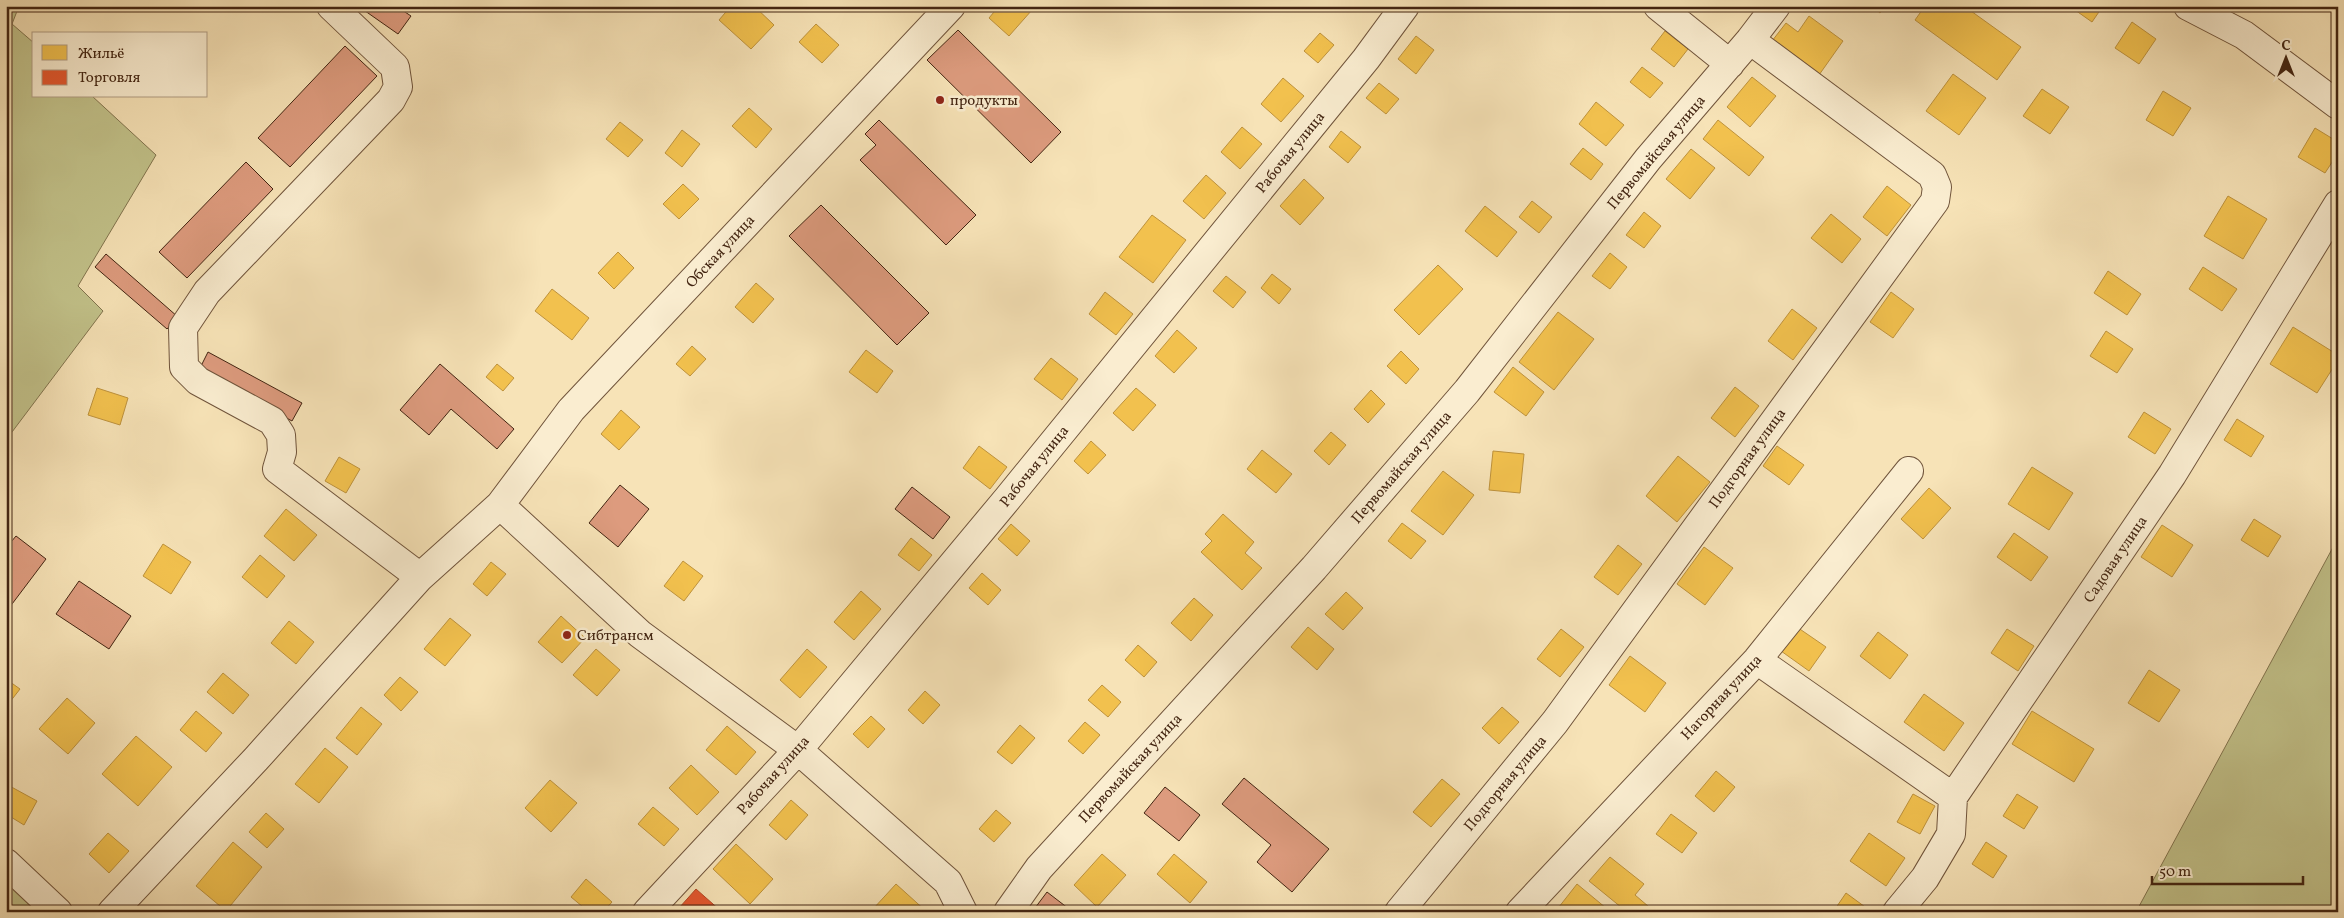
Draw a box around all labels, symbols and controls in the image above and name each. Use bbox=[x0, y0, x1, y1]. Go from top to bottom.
legend bbox=[32, 32, 208, 98]
north arrow bbox=[2262, 32, 2312, 82]
text: С bbox=[2281, 37, 2291, 56]
text: Жильё bbox=[78, 44, 124, 65]
text: Торговля bbox=[78, 68, 140, 89]
place label: продукты bbox=[950, 91, 1018, 112]
street label: Первомайская улица bbox=[1603, 91, 1711, 215]
marker: продукты bbox=[934, 94, 946, 106]
street label: Рабочая улица bbox=[1252, 108, 1331, 198]
street label: Обская улица bbox=[682, 211, 761, 293]
street label: Подгорная улица bbox=[1705, 404, 1792, 513]
street label: Первомайская улица bbox=[1347, 407, 1457, 529]
street label: Рабочая улица bbox=[996, 422, 1075, 512]
street label: Садовая улица bbox=[2079, 512, 2153, 608]
place label: Сибтрансм bbox=[577, 626, 654, 647]
marker: Сибтрансм bbox=[561, 629, 573, 641]
street label: Нагорная улица bbox=[1677, 650, 1767, 746]
street label: Первомайская улица bbox=[1075, 709, 1188, 829]
street label: Рабочая улица bbox=[733, 732, 815, 820]
street label: Подгорная улица bbox=[1460, 732, 1553, 836]
scale bar bbox=[2152, 853, 2303, 885]
text: 50 m bbox=[2159, 862, 2191, 883]

